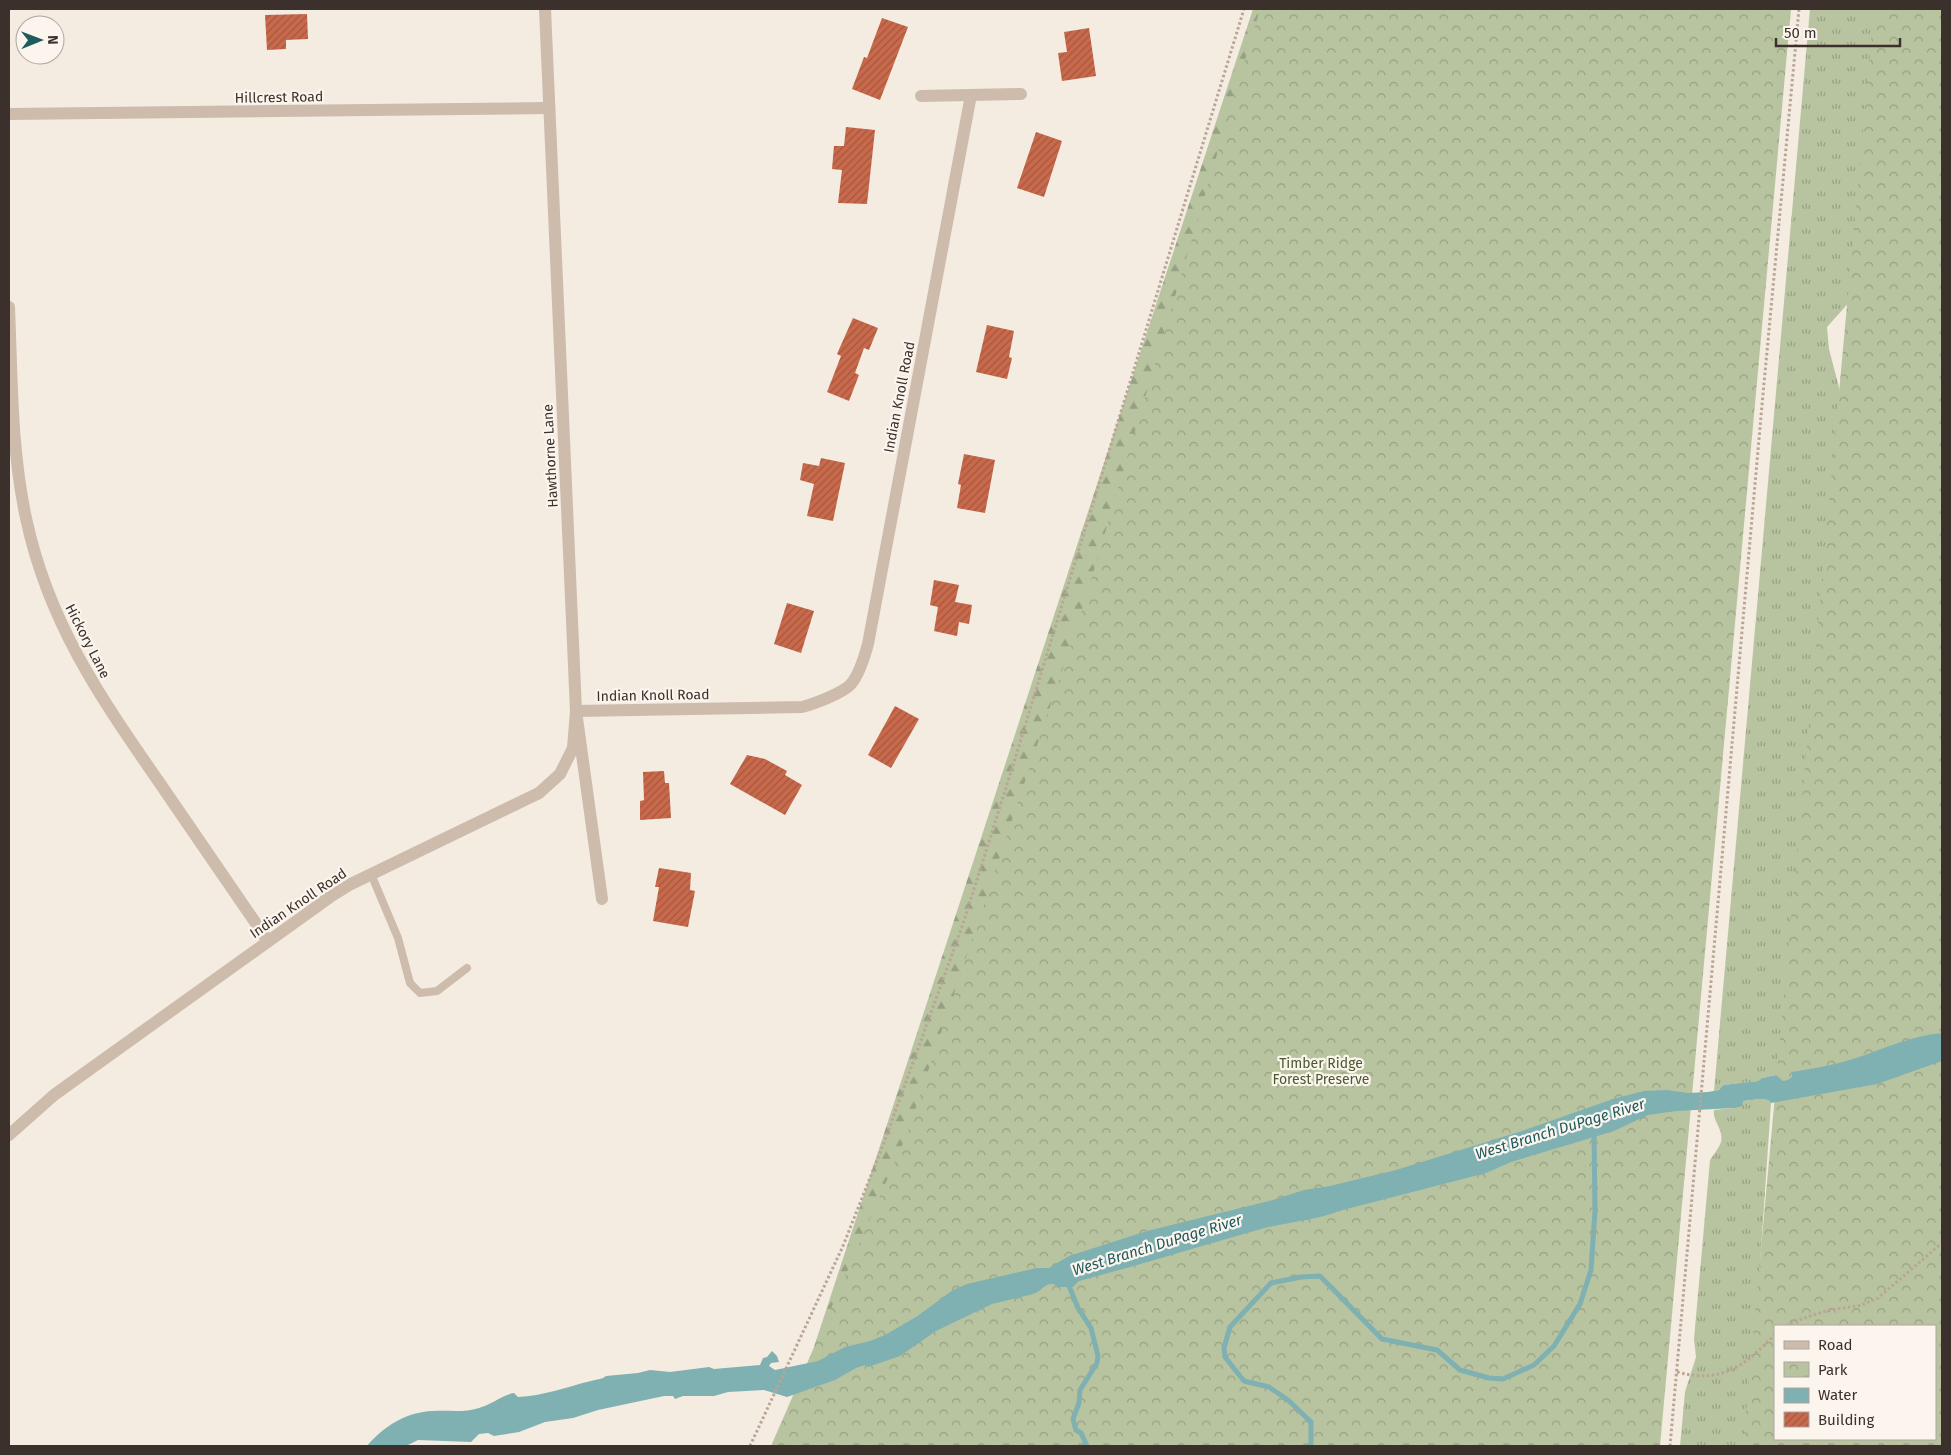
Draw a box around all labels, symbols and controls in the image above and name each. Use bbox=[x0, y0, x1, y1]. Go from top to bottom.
north arrow bbox=[15, 15, 65, 65]
scale bar bbox=[1776, 15, 1900, 47]
text: 50 m bbox=[1784, 24, 1817, 42]
text: N bbox=[44, 35, 61, 45]
street label: Hillcrest Road bbox=[235, 88, 323, 107]
street label: Indian Knoll Road bbox=[880, 340, 919, 454]
street label: Hawthorne Lane bbox=[539, 404, 562, 508]
street label: Hickory Lane bbox=[61, 601, 114, 681]
street label: Indian Knoll Road bbox=[596, 686, 710, 705]
street label: Indian Knoll Road bbox=[247, 865, 350, 942]
park label: Timber Ridge Forest Preserve bbox=[1273, 1055, 1369, 1088]
water label: West Branch DuPage River bbox=[1473, 1094, 1648, 1163]
water label: West Branch DuPage River bbox=[1070, 1210, 1245, 1279]
legend bbox=[1774, 1325, 1936, 1440]
text: Road bbox=[1818, 1336, 1853, 1354]
text: Park bbox=[1818, 1361, 1848, 1379]
text: Water bbox=[1818, 1386, 1857, 1404]
text: Building bbox=[1818, 1411, 1874, 1429]

